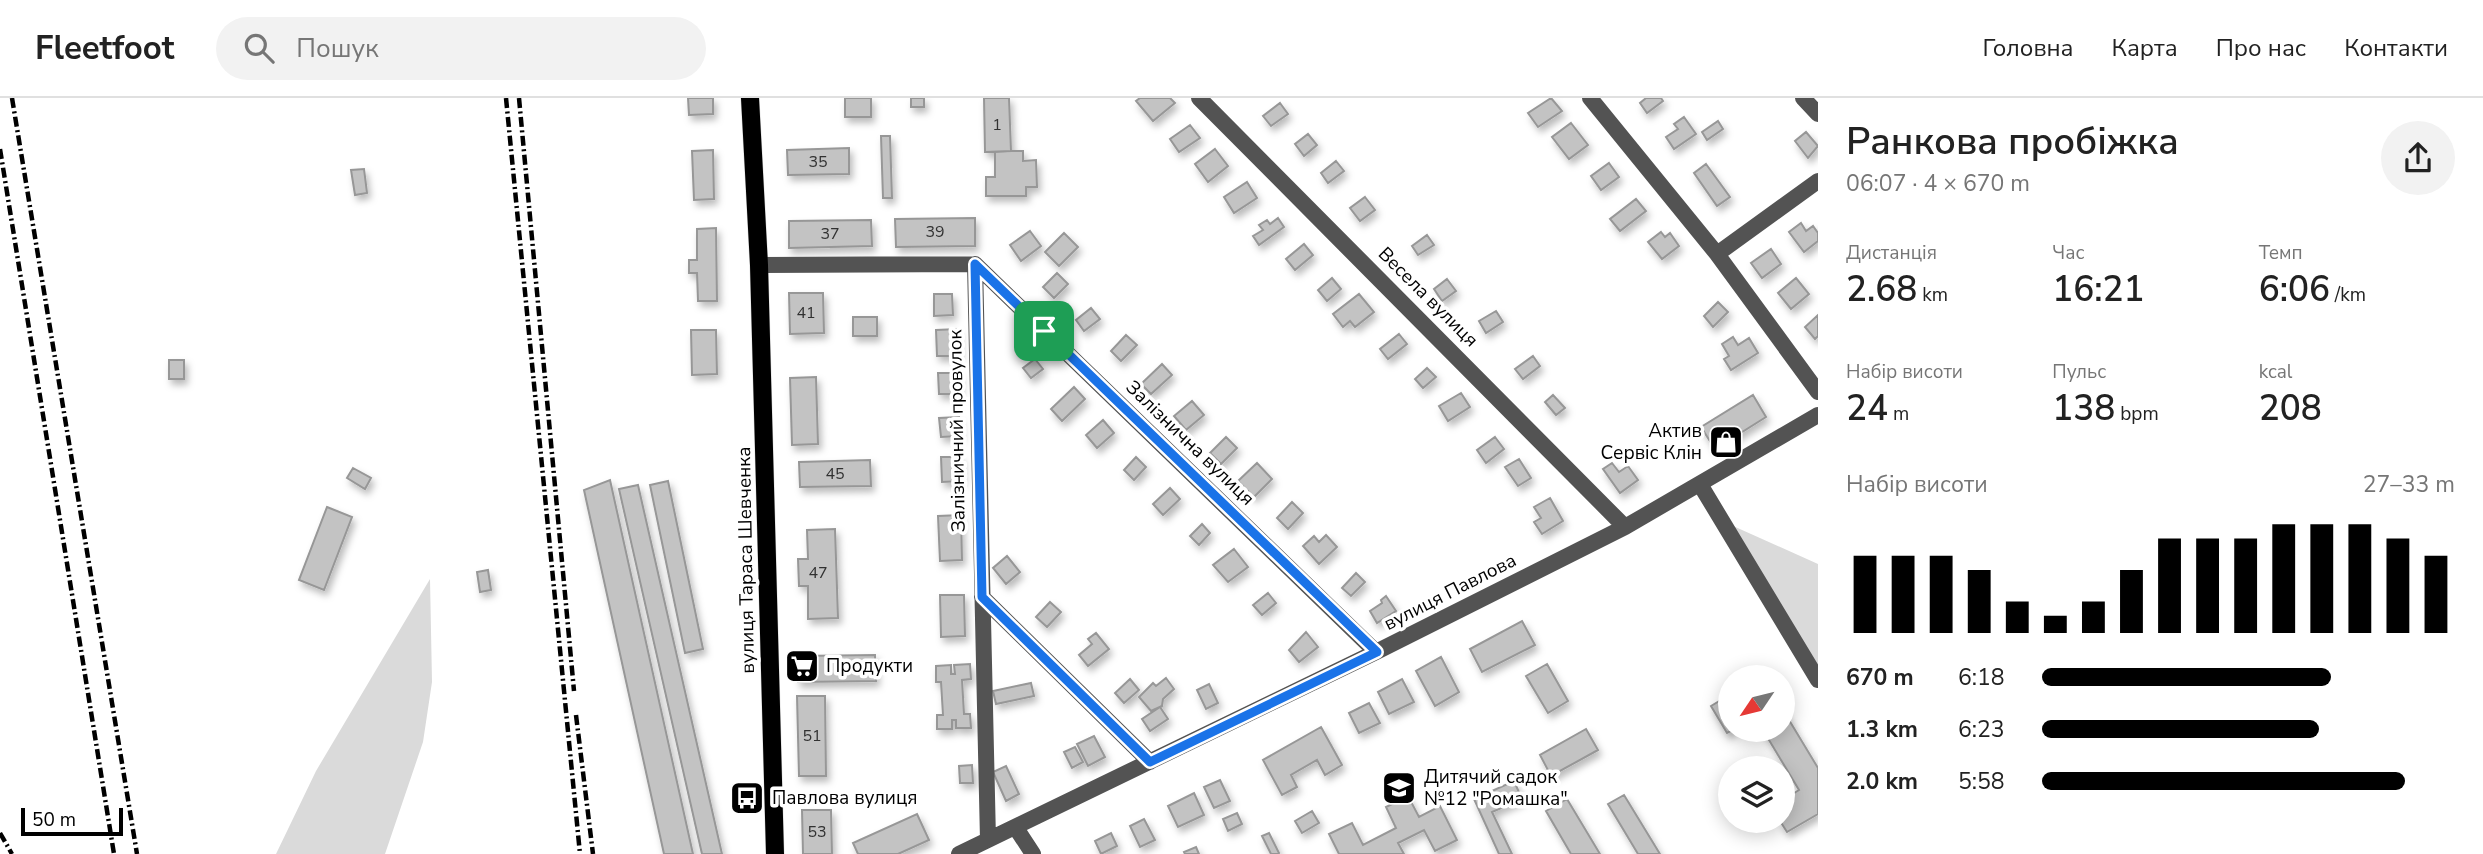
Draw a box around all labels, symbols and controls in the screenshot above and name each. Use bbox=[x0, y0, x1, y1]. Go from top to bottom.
search box bbox=[216, 17, 706, 80]
text: Fleetfoot bbox=[35, 26, 174, 71]
icon: search bbox=[240, 29, 278, 67]
text: Пошук bbox=[296, 31, 379, 66]
text: Головна bbox=[1983, 32, 2074, 64]
text: Карта bbox=[2112, 32, 2178, 64]
text: Про нас bbox=[2216, 32, 2306, 64]
text: Контакти bbox=[2344, 32, 2448, 64]
house number: 1 bbox=[992, 114, 1002, 136]
text: Ранкова пробіжка bbox=[1846, 116, 2179, 167]
button: share bbox=[2381, 121, 2455, 195]
house number: 35 bbox=[808, 151, 828, 173]
text: 06:07 · 4 × 670 m bbox=[1846, 168, 2030, 199]
house number: 39 bbox=[925, 221, 945, 243]
house number: 37 bbox=[820, 223, 840, 245]
text: Дистанція bbox=[1846, 240, 1937, 266]
text: Час bbox=[2052, 240, 2084, 266]
text: Темп bbox=[2259, 240, 2303, 266]
street label: Весела вулиця bbox=[1372, 241, 1484, 353]
text: 2.68 bbox=[1846, 266, 1917, 313]
text: 16:21 bbox=[2052, 266, 2145, 313]
text: 6:06 bbox=[2259, 266, 2330, 313]
text: km bbox=[1917, 282, 1948, 308]
text: /km bbox=[2330, 282, 2366, 308]
pin bbox=[1014, 301, 1074, 361]
house number: 41 bbox=[796, 302, 816, 324]
icon: arrive bbox=[1025, 312, 1063, 350]
street label: Залізничний провулок bbox=[942, 329, 972, 533]
text: Набір висоти bbox=[1846, 359, 1963, 385]
text: Пульс bbox=[2052, 359, 2106, 385]
text: kcal bbox=[2259, 359, 2292, 385]
street label: Залізнична вулиця bbox=[1120, 375, 1260, 511]
text: 24 bbox=[1846, 385, 1888, 432]
text: 138 bbox=[2052, 385, 2115, 432]
text: 208 bbox=[2259, 385, 2322, 432]
text: m bbox=[1888, 401, 1909, 427]
text: bpm bbox=[2115, 401, 2159, 427]
place label: Актив Сервiс Клiн bbox=[1601, 418, 1702, 466]
shop icon: Актив Сервiс Клiн bbox=[1707, 423, 1745, 461]
street label: вулиця Тараса Шевченка bbox=[731, 446, 761, 674]
house number: 45 bbox=[825, 463, 845, 485]
text: Набір висоти bbox=[1846, 469, 1988, 500]
text: 27–33 m bbox=[2363, 469, 2455, 500]
street label: вулиця Павлова bbox=[1379, 547, 1521, 637]
house number: 47 bbox=[808, 562, 828, 584]
supermarket icon: Продукти bbox=[783, 647, 821, 685]
place label: Продукти bbox=[826, 653, 913, 679]
text: 670 m bbox=[1846, 662, 1914, 693]
text: 6:18 bbox=[1958, 662, 2005, 693]
north arrow bbox=[1718, 665, 1796, 742]
map controls bbox=[1718, 665, 1795, 833]
text: 1.3 km bbox=[1846, 714, 1918, 745]
text: 6:23 bbox=[1958, 714, 2005, 745]
house number: 51 bbox=[802, 725, 822, 747]
button: layers bbox=[1718, 756, 1795, 833]
place label: Дитячий садок №12 "Ромашка" bbox=[1424, 764, 1568, 812]
text: 2.0 km bbox=[1846, 766, 1918, 797]
text: 5:58 bbox=[1958, 766, 2005, 797]
school or university icon: Дитячий садок №12 "Ромашка" bbox=[1380, 769, 1418, 807]
bus stop icon: Павлова вулиця bbox=[728, 779, 766, 817]
place label: Павлова вулиця bbox=[772, 785, 918, 811]
scale bar bbox=[21, 805, 122, 837]
text: 50 m bbox=[32, 807, 76, 833]
house number: 53 bbox=[807, 821, 827, 843]

